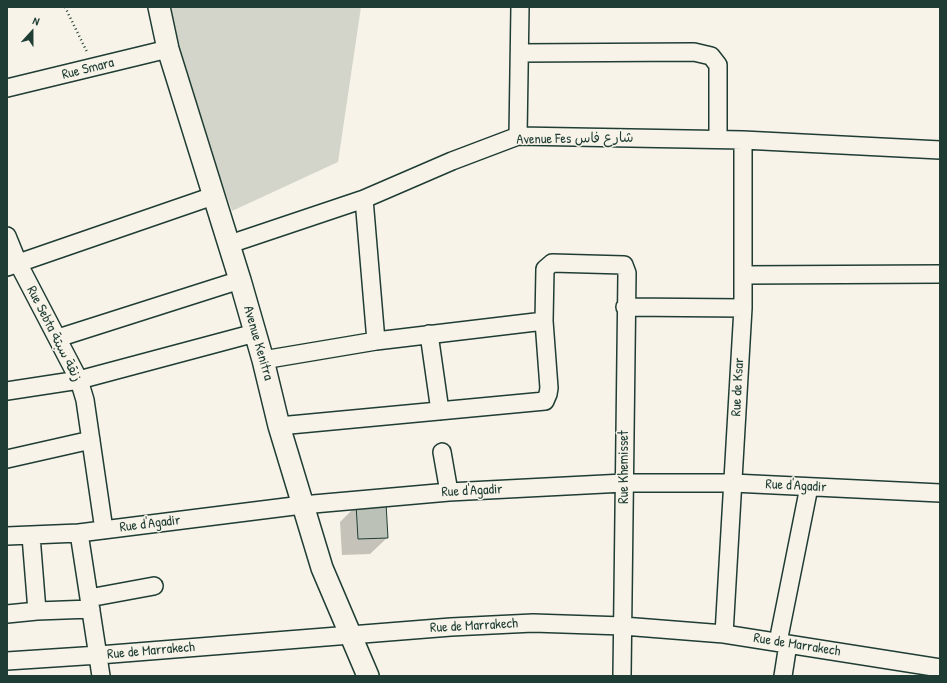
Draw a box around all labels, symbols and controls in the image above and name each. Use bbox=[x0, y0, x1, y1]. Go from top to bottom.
north arrow bbox=[12, 12, 52, 52]
text: N bbox=[31, 13, 42, 28]
street label: Rue Smara bbox=[60, 54, 116, 84]
street label: Avenue Fes شارع فاس bbox=[516, 130, 634, 148]
street label: Rue Sebta زنقة سبتة bbox=[23, 283, 85, 385]
street label: Avenue Kenitra bbox=[239, 304, 277, 382]
street label: Rue de Ksar bbox=[728, 357, 748, 417]
street label: Rue Khemisset bbox=[616, 430, 632, 504]
street label: Rue d'Agadir bbox=[765, 476, 827, 496]
street label: Rue d'Agadir bbox=[441, 481, 503, 501]
street label: Rue d'Agadir bbox=[119, 512, 181, 536]
street label: Rue de Marrakech bbox=[430, 615, 518, 637]
street label: Rue de Marrakech bbox=[752, 630, 842, 660]
street label: Rue de Marrakech bbox=[107, 639, 195, 663]

